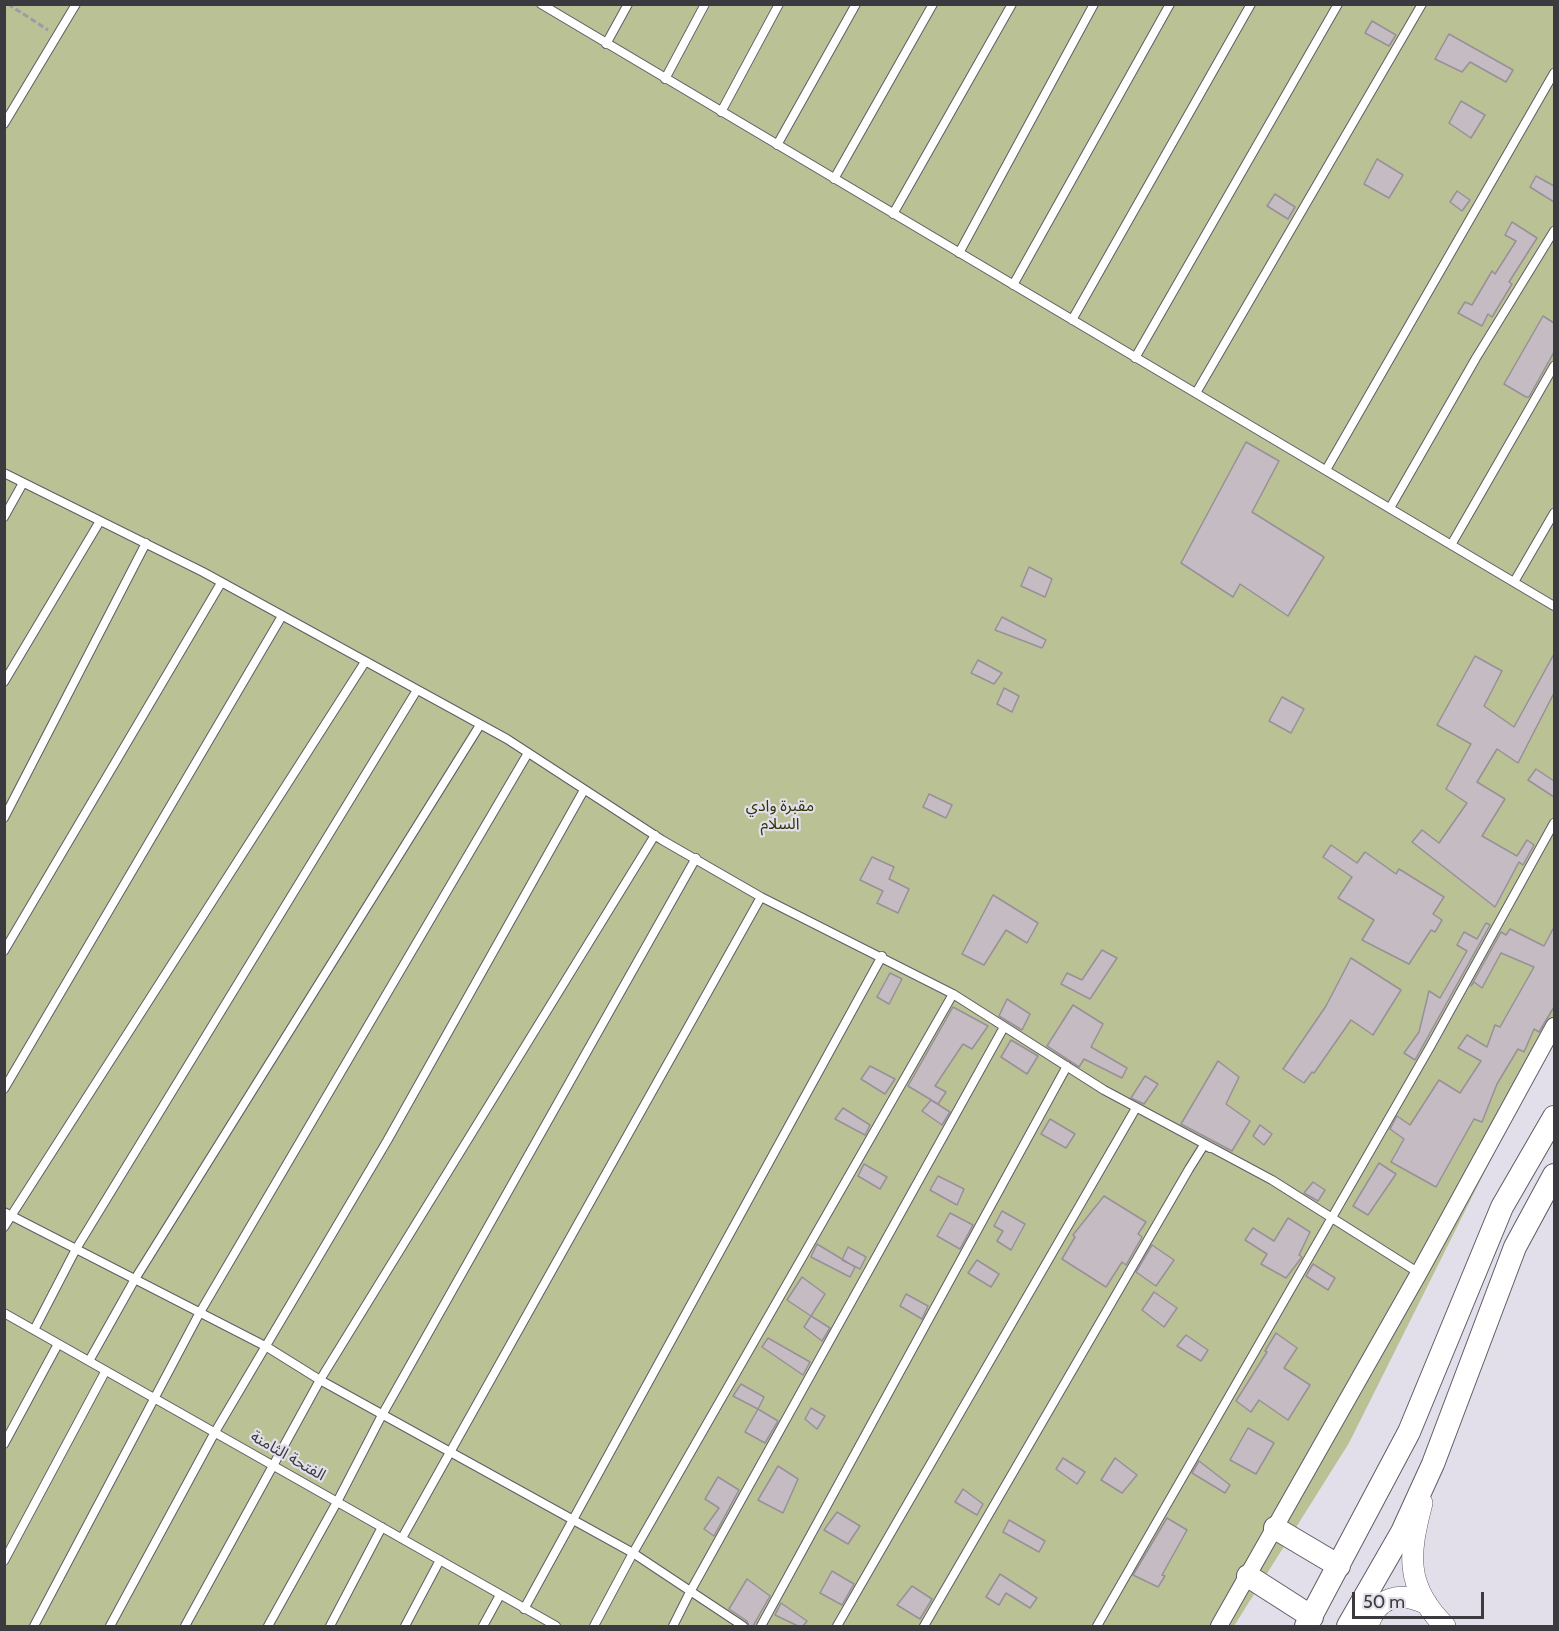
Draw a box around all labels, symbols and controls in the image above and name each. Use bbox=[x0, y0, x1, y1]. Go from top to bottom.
park label: مقبرة وادي السلام bbox=[746, 796, 814, 834]
street label: الفتحة الثامنة bbox=[247, 1427, 329, 1485]
scale bar bbox=[1355, 1580, 1487, 1618]
text: 50 m bbox=[1363, 1591, 1405, 1613]

